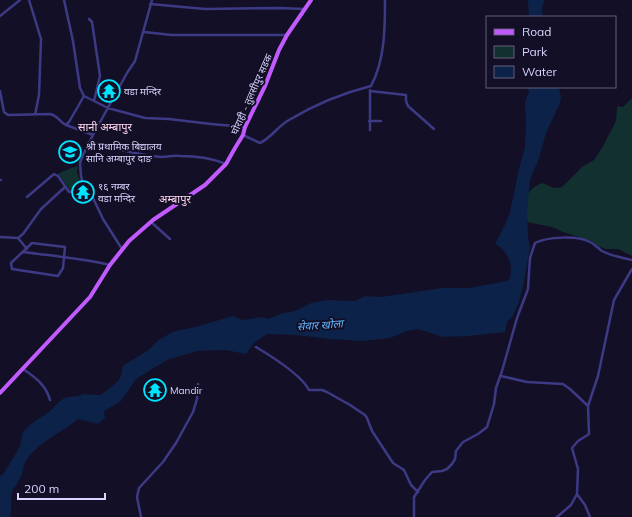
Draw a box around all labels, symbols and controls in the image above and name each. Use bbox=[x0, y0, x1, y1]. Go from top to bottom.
legend bbox=[486, 16, 616, 88]
text: Road bbox=[522, 24, 551, 39]
text: Park bbox=[522, 44, 548, 59]
street label: घोराही - तुलसीपुर सडक bbox=[228, 52, 275, 136]
text: Water bbox=[522, 64, 558, 79]
temple icon: वडा मन्दिर bbox=[96, 78, 122, 104]
place label: वडा मन्दिर bbox=[124, 85, 162, 98]
district label: सानी अम्बापुर bbox=[78, 120, 132, 134]
school or university icon: श्री प्रथामिक बिद्यालय सानि अम्बापुर दाङ bbox=[57, 139, 83, 165]
place label: श्री प्रथामिक बिद्यालय सानि अम्बापुर दाङ bbox=[86, 140, 162, 165]
temple icon: १६ नम्बर वडा मन्दिर bbox=[70, 179, 96, 205]
place label: १६ नम्बर वडा मन्दिर bbox=[98, 180, 136, 205]
district label: अम्बापुर bbox=[159, 192, 191, 206]
water label: सेवार खोला bbox=[297, 316, 346, 334]
temple icon: Mandir bbox=[142, 377, 168, 403]
place label: Mandir bbox=[170, 384, 203, 397]
scale bar bbox=[18, 475, 105, 501]
text: 200 m bbox=[24, 481, 59, 496]

